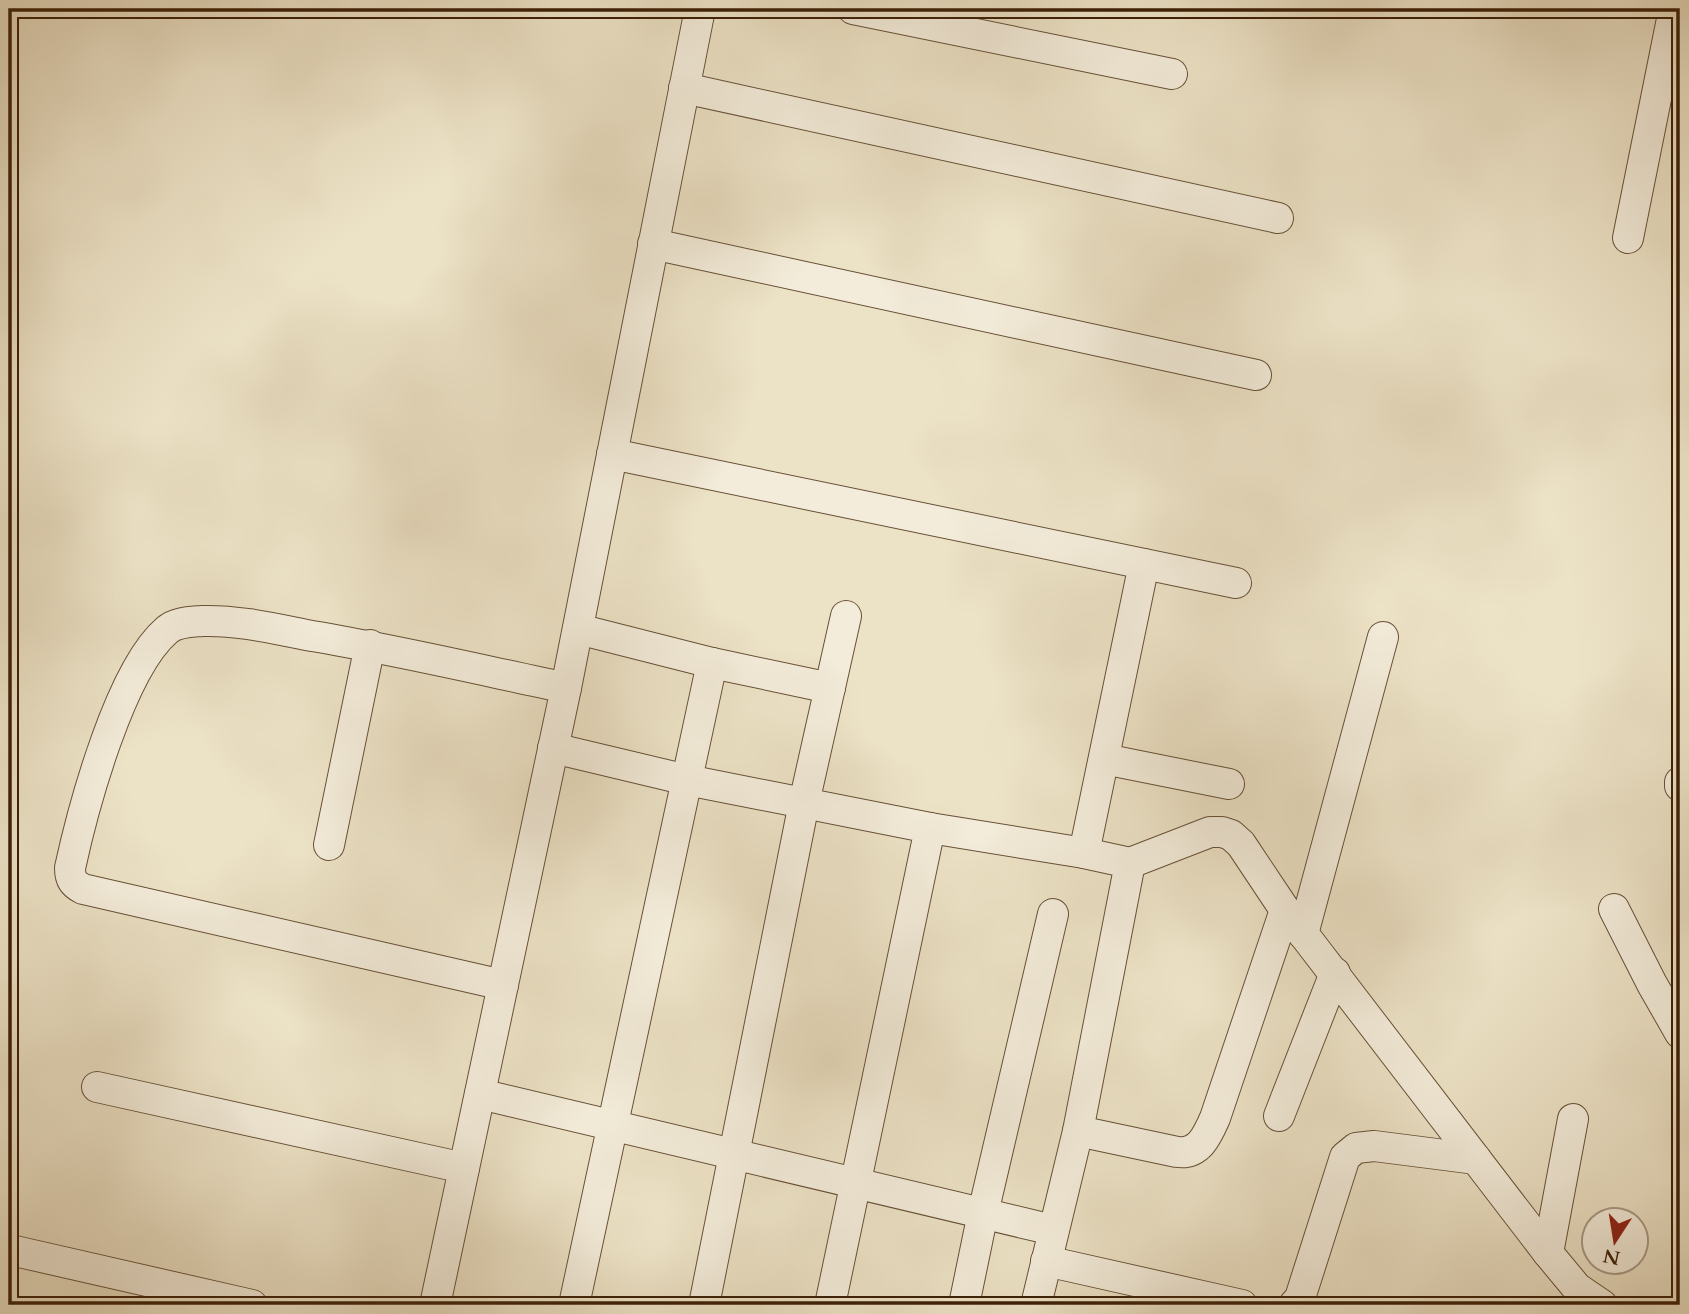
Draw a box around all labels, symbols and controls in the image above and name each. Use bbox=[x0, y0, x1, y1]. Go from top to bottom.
north arrow bbox=[1580, 1206, 1650, 1276]
text: N bbox=[1600, 1242, 1622, 1271]

